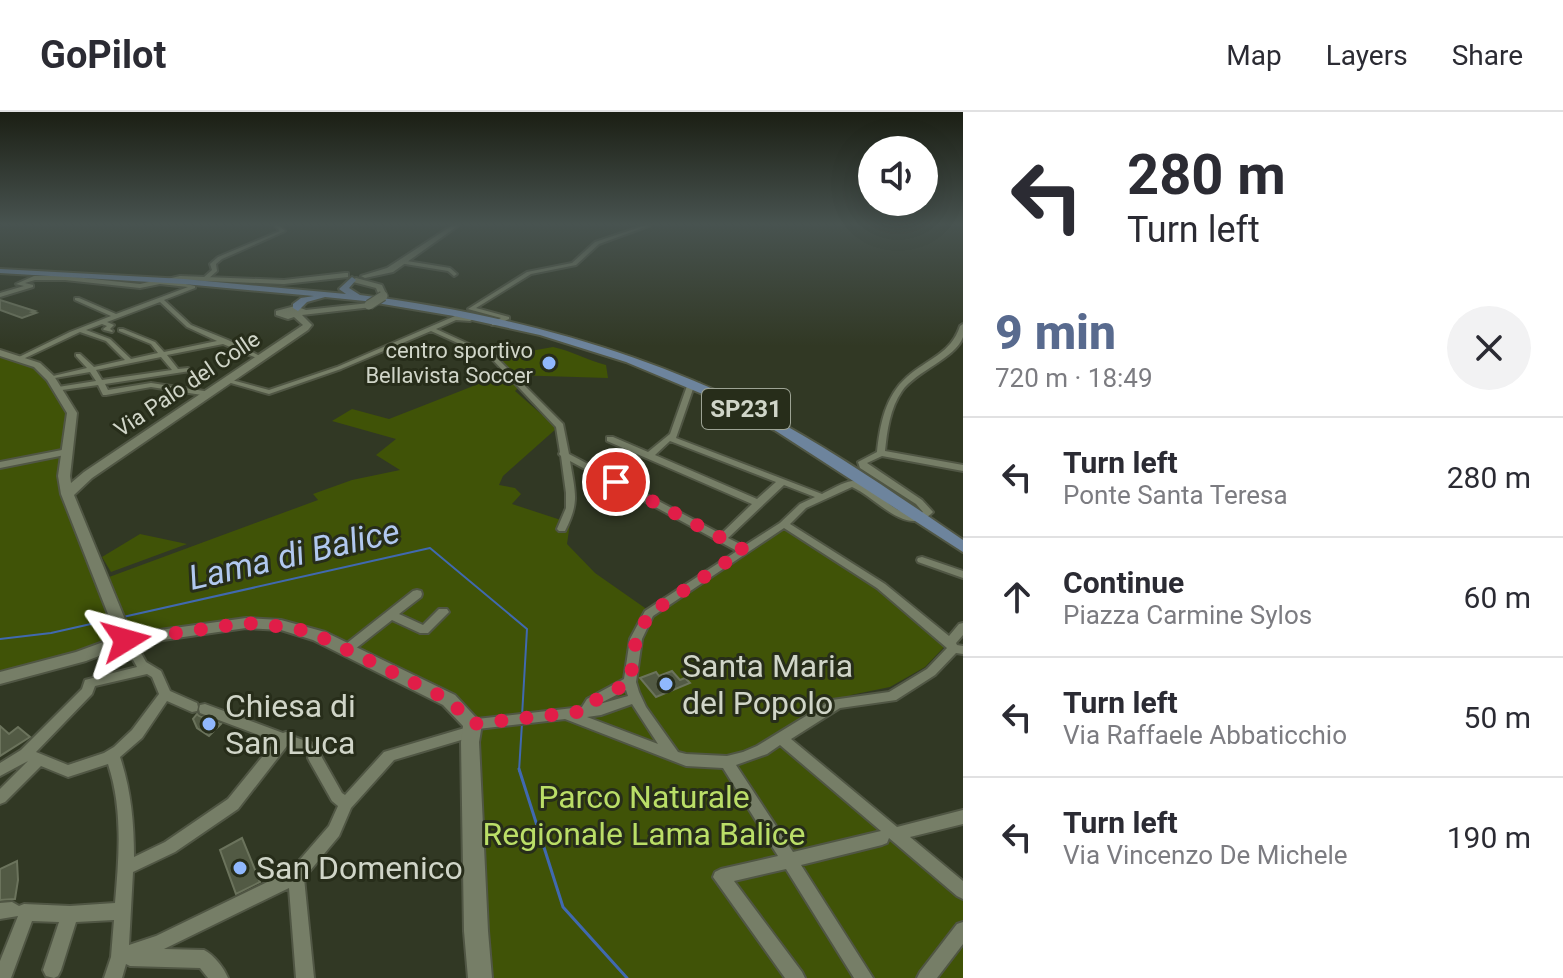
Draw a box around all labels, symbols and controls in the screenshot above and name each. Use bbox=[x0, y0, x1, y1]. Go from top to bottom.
text: GoPilot bbox=[40, 33, 166, 77]
text: Map bbox=[1226, 39, 1282, 72]
text: Layers bbox=[1326, 39, 1408, 72]
text: Share bbox=[1452, 39, 1523, 72]
map controls bbox=[858, 136, 938, 216]
button: sound bbox=[858, 136, 938, 216]
text: 280 m bbox=[1127, 142, 1286, 208]
icon: left bbox=[995, 144, 1099, 248]
text: Turn left bbox=[1127, 209, 1260, 251]
text: 9 min bbox=[995, 304, 1116, 361]
button: close bbox=[1447, 306, 1531, 390]
street label: Via Palo del Colle bbox=[110, 326, 264, 442]
place label: centro sportivo Bellavista Soccer bbox=[365, 338, 534, 388]
marker: centro sportivo Bellavista Soccer bbox=[540, 354, 558, 372]
text: 720 m · 18:49 bbox=[995, 363, 1153, 393]
road number: SP231 bbox=[702, 389, 790, 429]
text: Turn left bbox=[1063, 445, 1178, 480]
pin bbox=[582, 448, 650, 516]
icon: left bbox=[995, 455, 1039, 499]
icon: arrive bbox=[594, 460, 638, 504]
text: 280 m bbox=[1447, 460, 1531, 495]
text: Ponte Santa Teresa bbox=[1063, 480, 1288, 510]
water label: Lama di Balice bbox=[185, 510, 403, 598]
text: Continue bbox=[1063, 565, 1184, 600]
icon: ahead bbox=[995, 575, 1039, 619]
text: 60 m bbox=[1464, 580, 1531, 615]
position arrow bbox=[84, 598, 168, 682]
text: Piazza Carmine Sylos bbox=[1063, 600, 1312, 630]
place label: Santa Maria del Popolo bbox=[682, 647, 853, 722]
marker: Santa Maria del Popolo bbox=[657, 675, 675, 693]
text: Turn left bbox=[1063, 685, 1178, 720]
place label: Chiesa di San Luca bbox=[225, 687, 356, 762]
icon: left bbox=[995, 695, 1039, 739]
text: 50 m bbox=[1464, 700, 1531, 735]
marker: Chiesa di San Luca bbox=[200, 715, 218, 733]
text: Via Raffaele Abbaticchio bbox=[1063, 720, 1347, 750]
park label: Parco Naturale Regionale Lama Balice bbox=[482, 778, 806, 853]
text: Turn left bbox=[1063, 805, 1178, 840]
icon: left bbox=[995, 815, 1039, 859]
text: 190 m bbox=[1447, 820, 1531, 855]
text: Via Vincenzo De Michele bbox=[1063, 840, 1348, 870]
place label: San Domenico bbox=[256, 849, 463, 887]
marker: San Domenico bbox=[231, 859, 249, 877]

